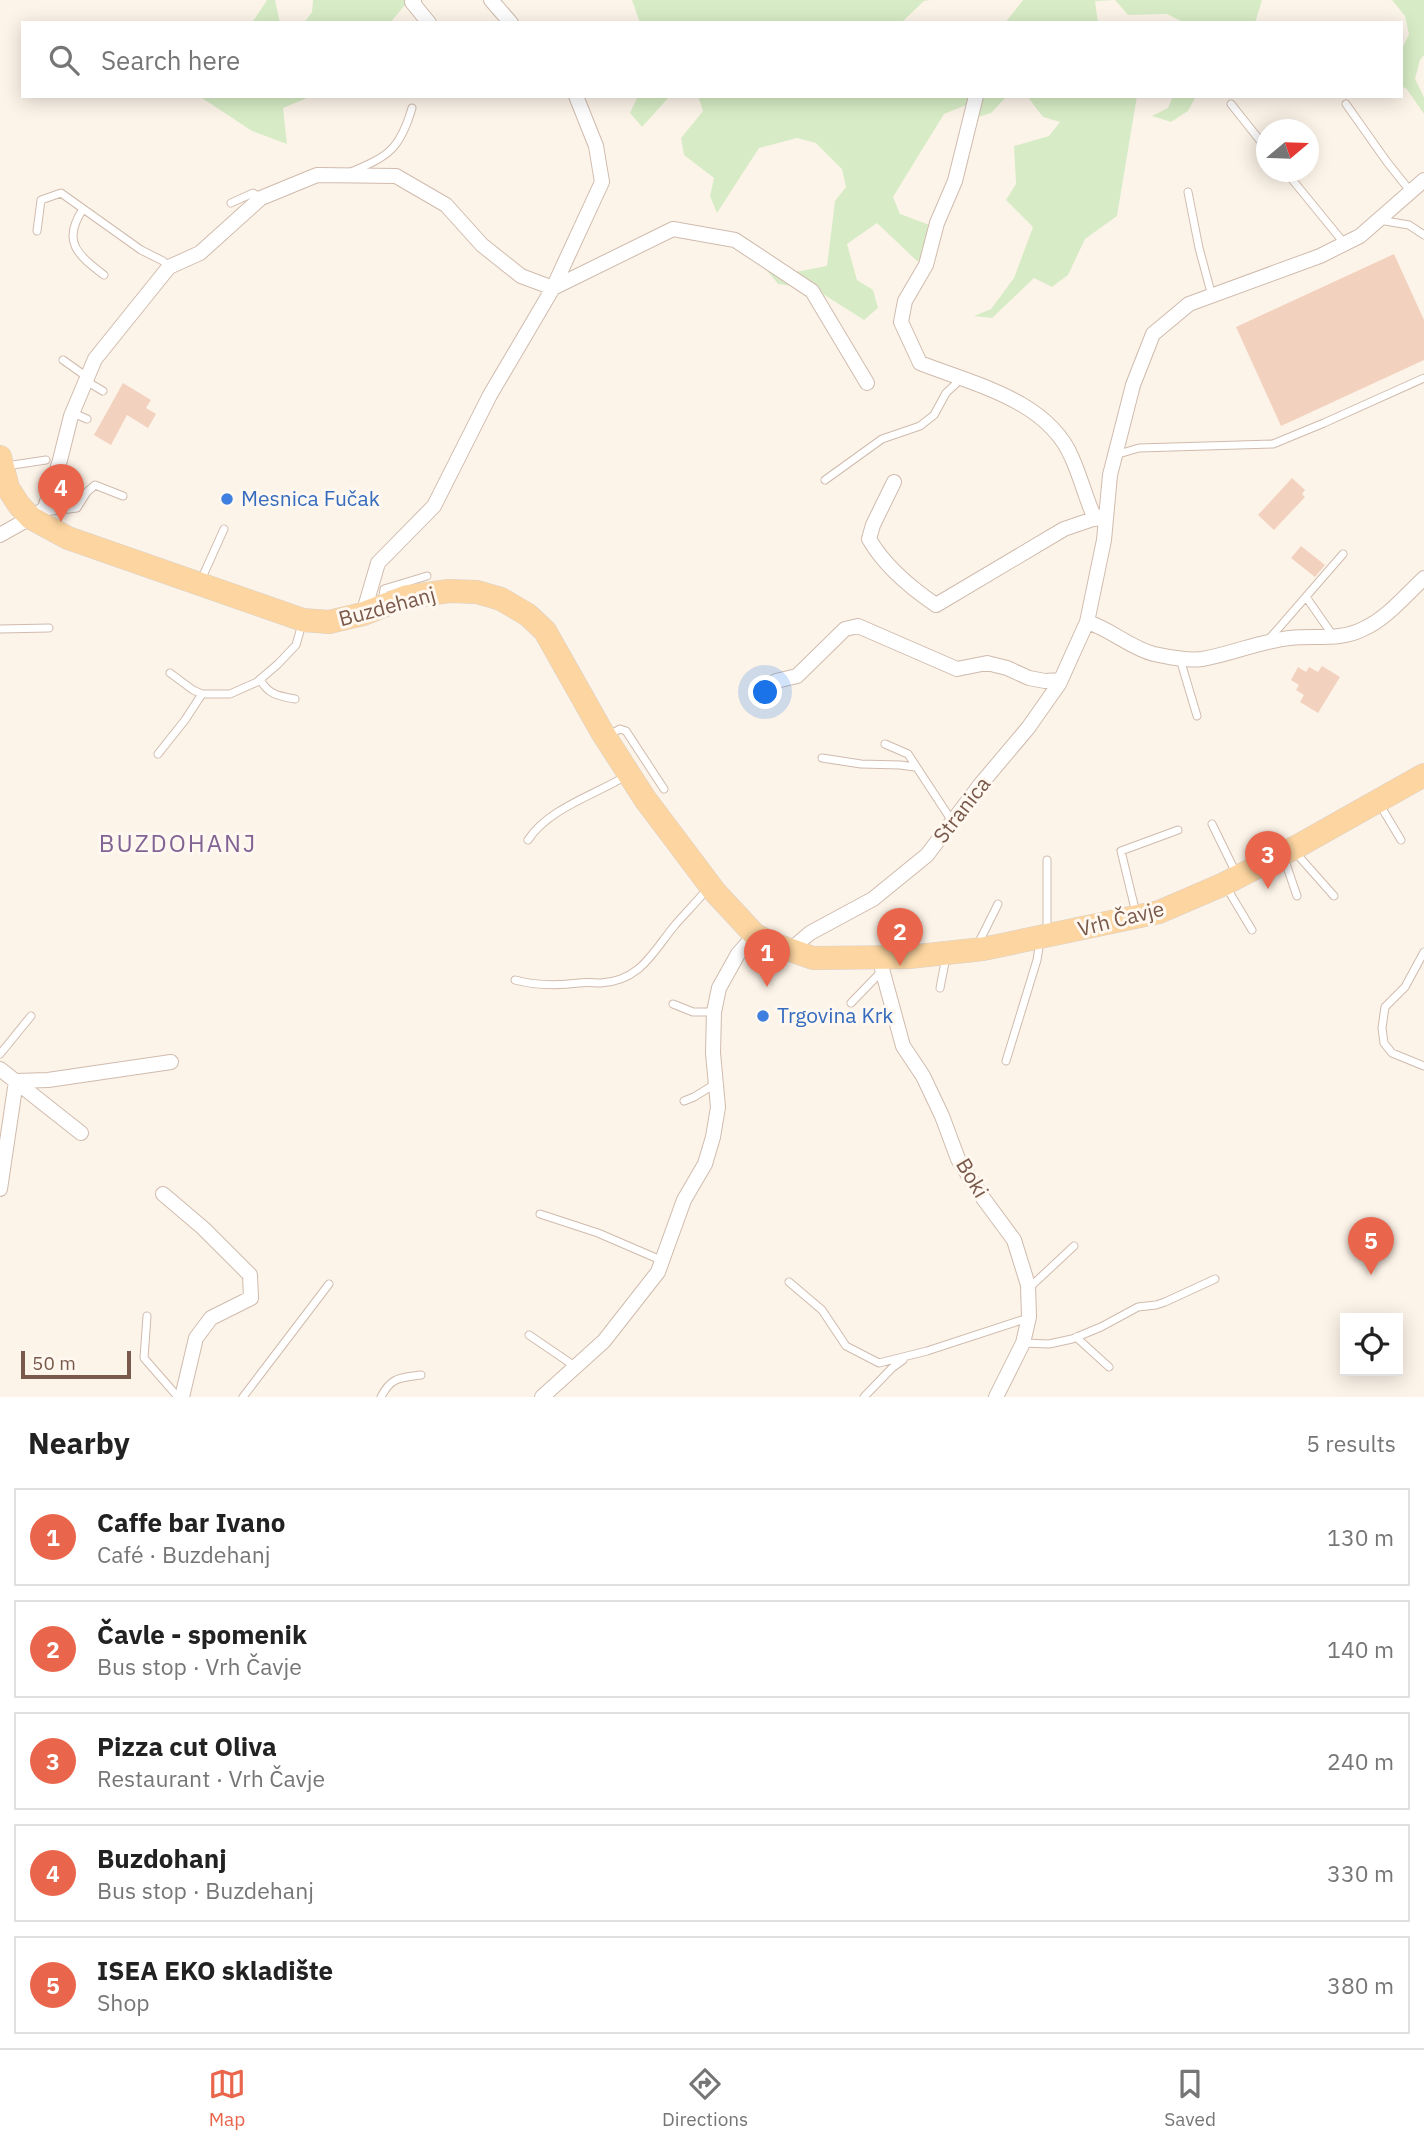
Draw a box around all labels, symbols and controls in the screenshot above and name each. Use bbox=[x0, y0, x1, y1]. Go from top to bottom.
search box bbox=[21, 21, 1403, 98]
icon: search bbox=[45, 41, 83, 79]
text: Search here bbox=[101, 43, 240, 77]
north arrow bbox=[1256, 119, 1319, 182]
pin: 4 bbox=[38, 464, 84, 522]
place label: Mesnica Fučak bbox=[241, 484, 380, 512]
marker: Mesnica Fučak bbox=[219, 491, 235, 507]
street label: Buzdehanj bbox=[335, 580, 438, 632]
your location bbox=[748, 675, 782, 709]
street label: Stranica bbox=[926, 770, 996, 848]
district label: BUZDOHANJ bbox=[99, 827, 257, 859]
pin: 3 bbox=[1245, 831, 1291, 889]
street label: Vrh Čavje bbox=[1075, 894, 1167, 942]
pin: 2 bbox=[877, 908, 923, 966]
pin: 1 bbox=[744, 929, 790, 987]
place label: Trgovina Krk bbox=[777, 1001, 893, 1029]
marker: Trgovina Krk bbox=[755, 1008, 771, 1024]
street label: Boki bbox=[950, 1152, 996, 1203]
pin: 5 bbox=[1348, 1217, 1394, 1275]
map controls bbox=[1340, 1313, 1403, 1376]
button: locate bbox=[1340, 1313, 1403, 1376]
scale bar bbox=[21, 1348, 131, 1380]
text: 50 m bbox=[32, 1351, 76, 1375]
text: Nearby bbox=[28, 1423, 130, 1462]
text: 5 results bbox=[1306, 1428, 1396, 1458]
text: Caffe bar Ivano bbox=[97, 1505, 285, 1539]
text: 1 bbox=[46, 1522, 60, 1552]
text: 130 m bbox=[1327, 1522, 1394, 1552]
text: Café · Buzdehanj bbox=[97, 1539, 271, 1569]
text: Čavle - spomenik bbox=[97, 1617, 307, 1651]
text: 2 bbox=[46, 1634, 60, 1664]
text: 140 m bbox=[1327, 1634, 1394, 1664]
text: Bus stop · Vrh Čavje bbox=[97, 1651, 302, 1681]
text: Pizza cut Oliva bbox=[97, 1729, 277, 1763]
text: 3 bbox=[46, 1746, 60, 1776]
text: 240 m bbox=[1327, 1746, 1394, 1776]
text: Restaurant · Vrh Čavje bbox=[97, 1763, 325, 1793]
text: Buzdohanj bbox=[97, 1841, 227, 1875]
text: 4 bbox=[46, 1858, 60, 1888]
text: 330 m bbox=[1327, 1858, 1394, 1888]
text: Bus stop · Buzdehanj bbox=[97, 1875, 314, 1905]
text: ISEA EKO skladište bbox=[97, 1953, 333, 1987]
text: 5 bbox=[46, 1970, 60, 2000]
text: 380 m bbox=[1327, 1970, 1394, 2000]
text: Shop bbox=[97, 1987, 150, 2017]
tab: Map bbox=[208, 2065, 246, 2131]
tab: Directions bbox=[662, 2065, 748, 2131]
tab: Saved bbox=[1164, 2065, 1216, 2131]

